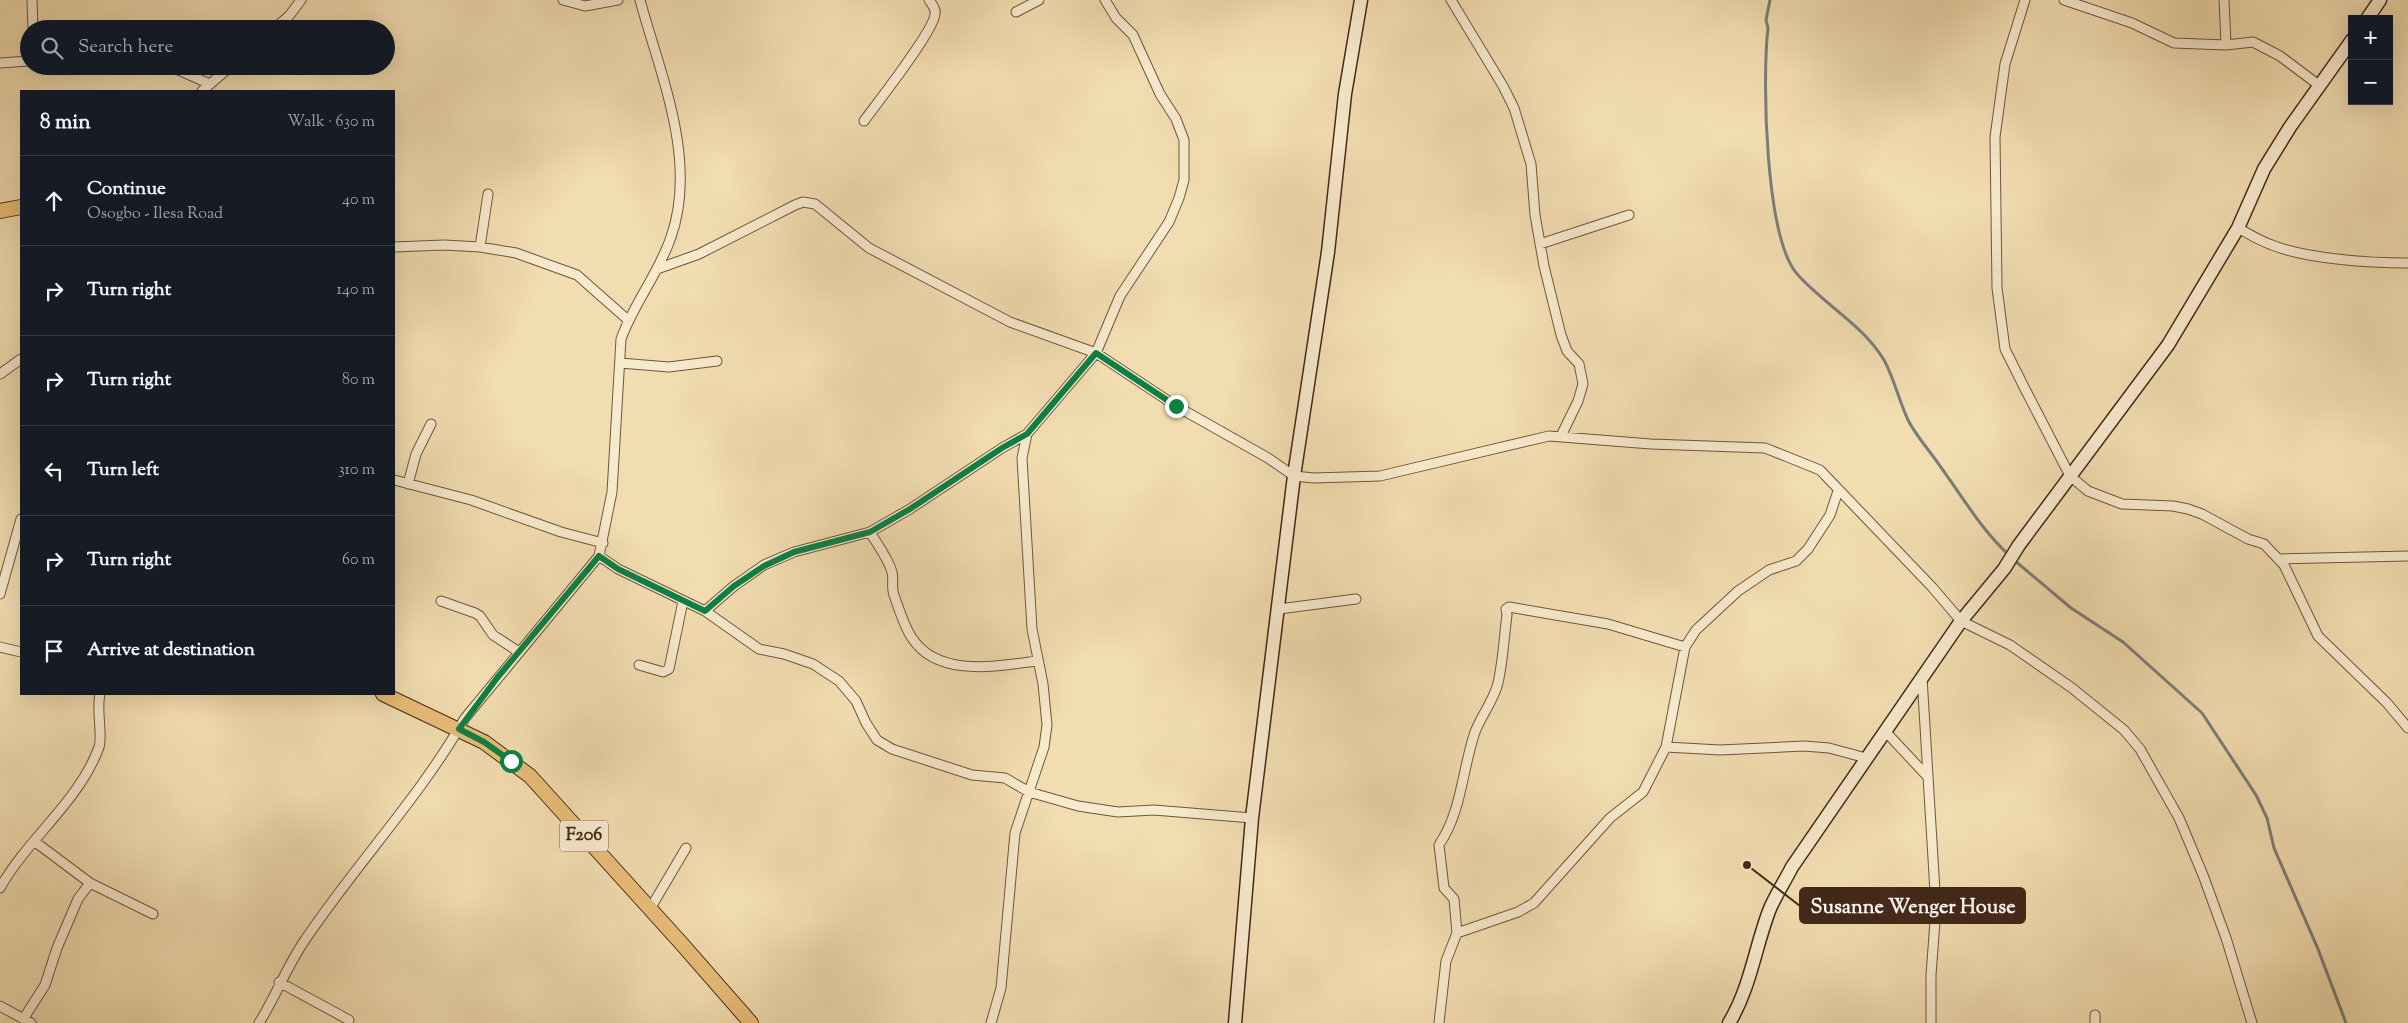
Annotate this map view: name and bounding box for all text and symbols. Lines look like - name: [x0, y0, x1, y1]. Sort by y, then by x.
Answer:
- map controls: [2348, 15, 2393, 105]
- button: +: [2348, 15, 2393, 60]
- search box: [20, 20, 395, 75]
- icon: search: [38, 34, 66, 62]
- text: Search here: [78, 34, 173, 61]
- button: −: [2348, 60, 2393, 105]
- text: 8 min: [40, 108, 91, 138]
- text: Walk · 630 m: [287, 111, 375, 134]
- text: Continue: [87, 176, 166, 203]
- icon: ahead: [40, 187, 68, 215]
- text: 40 m: [342, 189, 375, 212]
- text: Osogbo - Ilesa Road: [87, 203, 223, 226]
- icon: right: [40, 277, 68, 305]
- text: Turn right: [87, 277, 171, 304]
- text: 140 m: [337, 279, 375, 302]
- icon: right: [40, 367, 68, 395]
- text: Turn right: [87, 367, 171, 394]
- text: 80 m: [342, 369, 375, 392]
- route end: [1165, 395, 1188, 418]
- icon: left: [40, 457, 68, 485]
- text: Turn left: [87, 457, 159, 484]
- text: 310 m: [338, 459, 375, 482]
- icon: right: [40, 547, 68, 575]
- text: Turn right: [87, 547, 171, 574]
- text: 60 m: [342, 549, 375, 572]
- icon: arrive: [40, 637, 68, 665]
- text: Arrive at destination: [87, 637, 255, 664]
- route start: [500, 750, 523, 773]
- road number: F206: [560, 820, 608, 851]
- callout: Susanne Wenger House: [1800, 888, 2025, 923]
- text: Susanne Wenger House: [1811, 894, 2015, 923]

